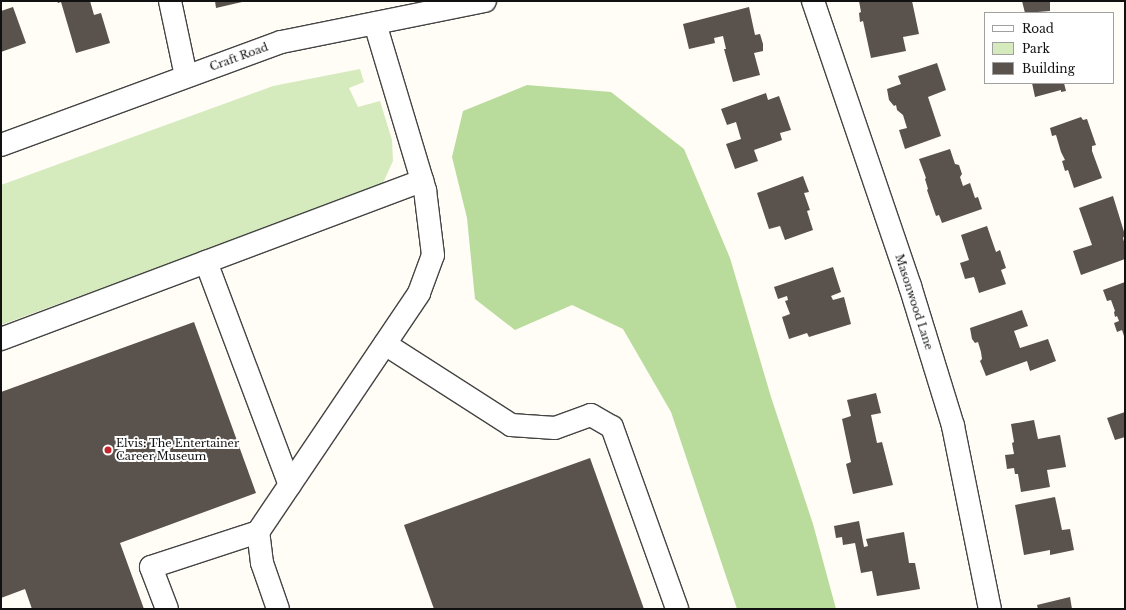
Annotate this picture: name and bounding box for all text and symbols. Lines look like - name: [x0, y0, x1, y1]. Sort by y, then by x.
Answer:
- legend: [984, 12, 1114, 84]
- text: Road: [1022, 21, 1054, 36]
- street label: Craft Road: [208, 40, 270, 74]
- text: Park: [1022, 41, 1050, 56]
- text: Building: [1022, 61, 1075, 76]
- street label: Masonwood Lane: [892, 253, 936, 351]
- place label: Elvis: The Entertainer Career Museum: [116, 437, 240, 463]
- marker: Elvis: The Entertainer Career Museum: [103, 445, 113, 455]

